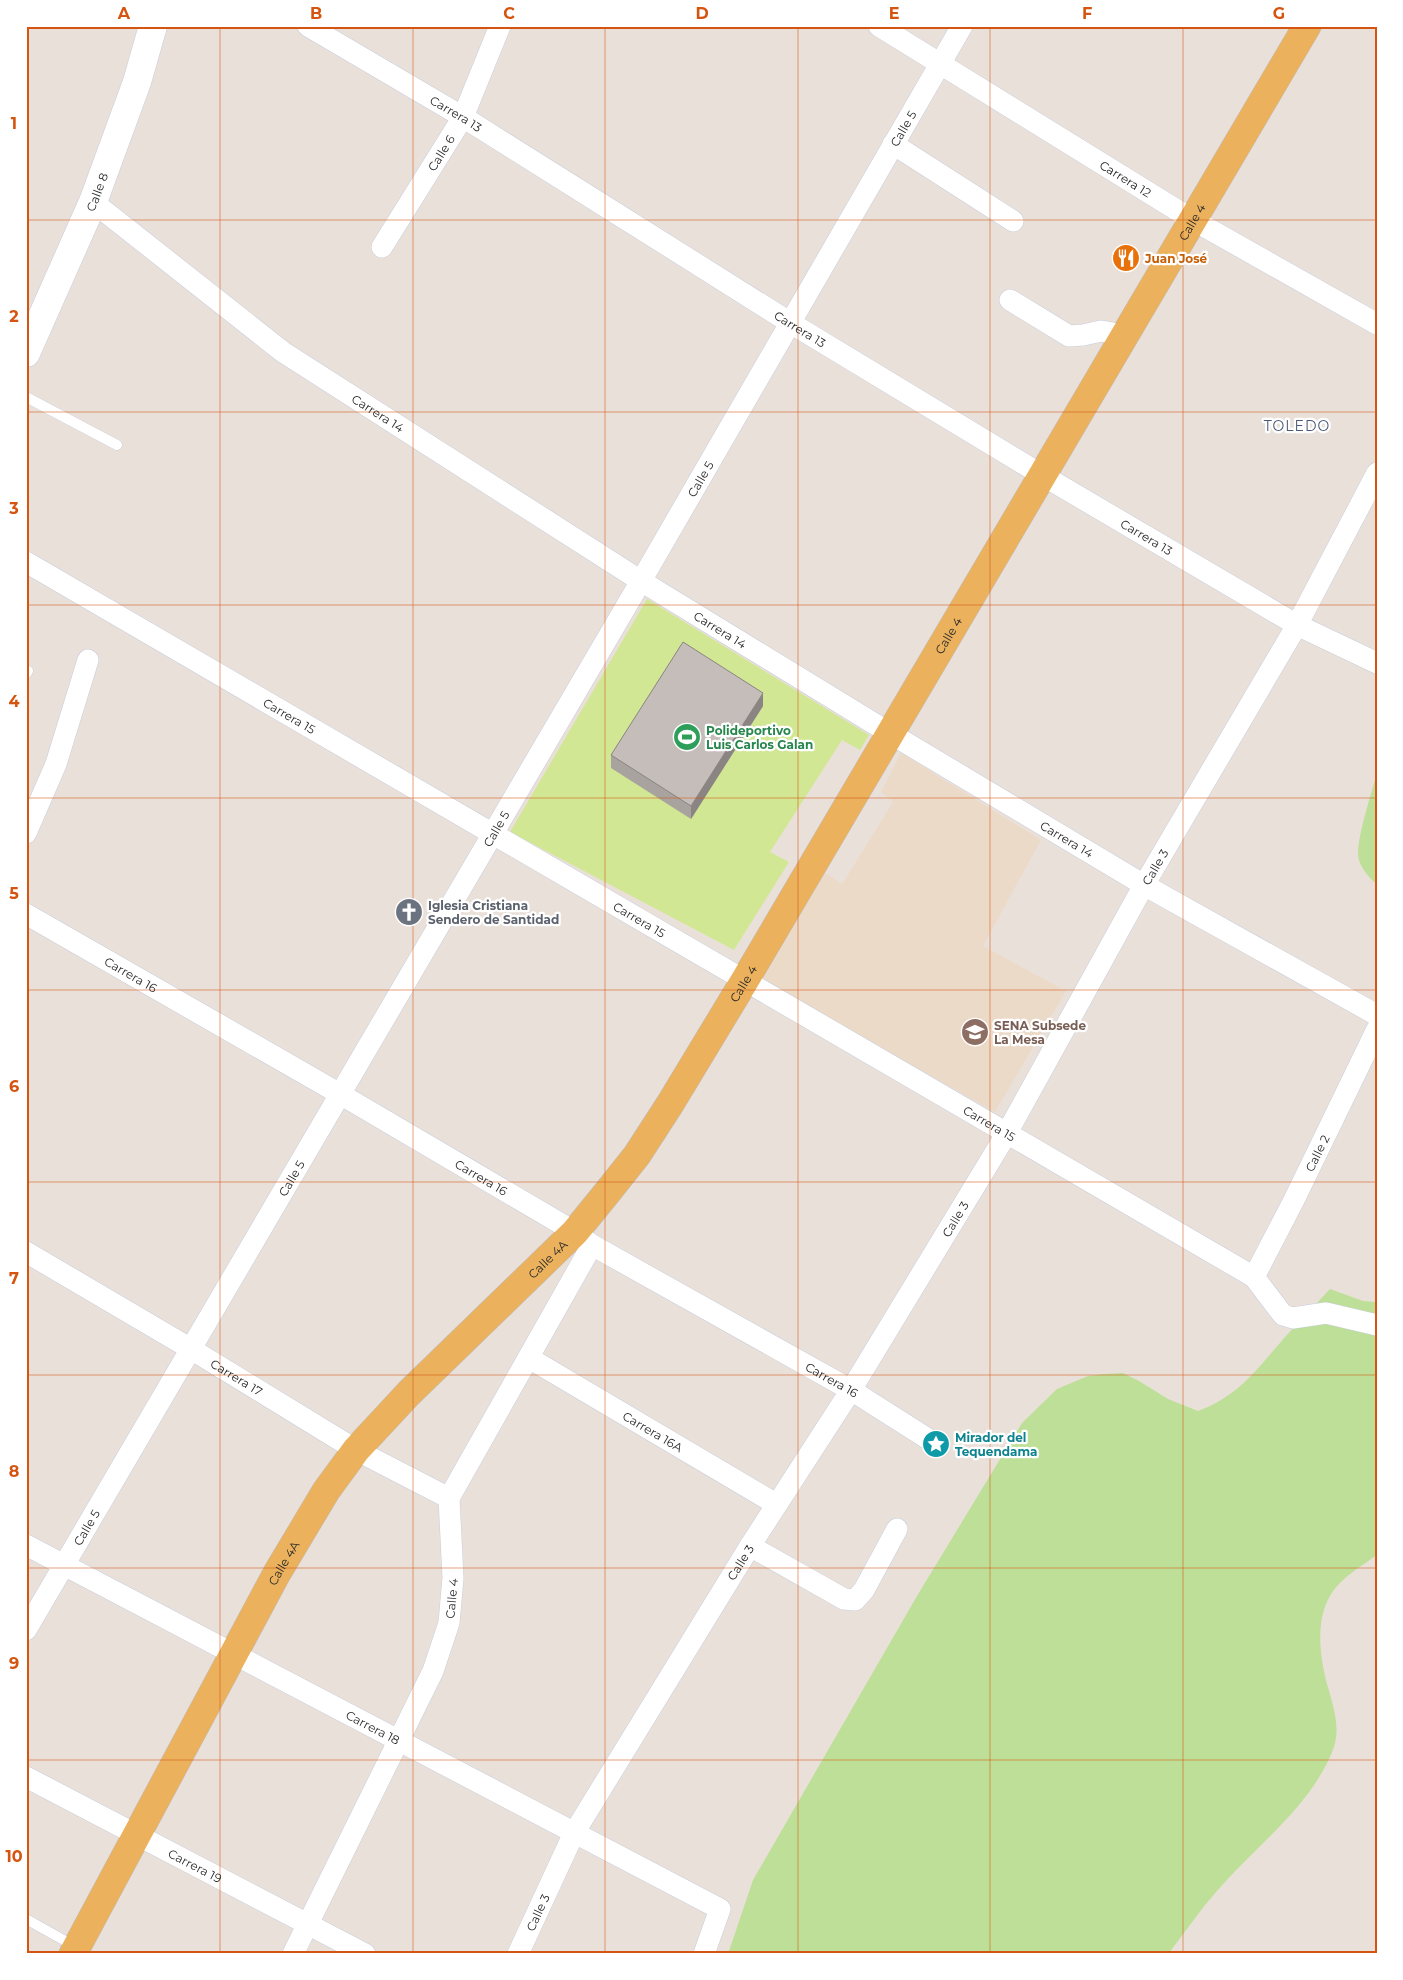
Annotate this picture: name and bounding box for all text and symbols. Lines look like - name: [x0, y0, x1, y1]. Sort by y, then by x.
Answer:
- text: A: [117, 4, 131, 23]
- text: B: [310, 4, 322, 23]
- text: C: [503, 4, 515, 23]
- text: D: [695, 4, 709, 23]
- text: E: [889, 4, 899, 23]
- text: F: [1082, 4, 1092, 23]
- text: G: [1273, 4, 1285, 23]
- street label: Carrera 13: [428, 92, 485, 135]
- street label: Calle 5: [887, 107, 919, 149]
- text: 1: [11, 114, 17, 133]
- street label: Calle 6: [424, 132, 458, 174]
- street label: Carrera 12: [1097, 157, 1154, 200]
- street label: Calle 8: [82, 170, 111, 213]
- street label: Calle 4: [1175, 201, 1208, 243]
- restaurant icon: Juan José: [1111, 243, 1141, 273]
- place label: Juan José: [1144, 251, 1208, 266]
- text: 2: [9, 307, 19, 326]
- street label: Carrera 13: [772, 307, 829, 350]
- street label: Carrera 14: [349, 391, 407, 435]
- district label: TOLEDO: [1264, 417, 1330, 435]
- street label: Calle 5: [684, 458, 716, 500]
- text: 3: [8, 499, 19, 518]
- street label: Carrera 13: [1118, 515, 1176, 558]
- street label: Carrera 14: [691, 608, 749, 651]
- street label: Calle 4: [931, 614, 965, 657]
- text: 4: [8, 692, 20, 711]
- street label: Carrera 15: [261, 694, 319, 737]
- sports icon: Polideportivo Luis Carlos Galan: [672, 722, 702, 752]
- place label: Polideportivo Luis Carlos Galan: [706, 723, 813, 752]
- street label: Calle 5: [479, 808, 512, 849]
- street label: Carrera 14: [1038, 817, 1096, 861]
- street label: Calle 3: [1138, 846, 1171, 887]
- text: 5: [9, 884, 19, 903]
- church icon: Iglesia Cristiana Sendero de Santidad: [394, 897, 424, 927]
- place label: Iglesia Cristiana Sendero de Santidad: [428, 898, 559, 927]
- street label: Carrera 15: [611, 898, 669, 940]
- street label: Carrera 16: [102, 953, 160, 995]
- street label: Calle 4: [726, 962, 760, 1005]
- school or university icon: SENA Subsede La Mesa: [960, 1017, 990, 1047]
- place label: SENA Subsede La Mesa: [994, 1018, 1086, 1047]
- text: 6: [9, 1077, 19, 1096]
- street label: Carrera 15: [961, 1102, 1019, 1144]
- street label: Calle 2: [1301, 1132, 1332, 1174]
- street label: Carrera 16: [452, 1156, 510, 1198]
- street label: Calle 5: [275, 1157, 308, 1199]
- street label: Calle 3: [938, 1198, 972, 1240]
- street label: Calle 4A: [525, 1236, 570, 1281]
- text: 7: [9, 1269, 19, 1288]
- street label: Carrera 17: [208, 1355, 265, 1399]
- street label: Carrera 16: [803, 1359, 861, 1400]
- street label: Carrera 16A: [620, 1408, 686, 1455]
- place icon: Mirador del Tequendama: [921, 1429, 951, 1459]
- place label: Mirador del Tequendama: [955, 1430, 1037, 1459]
- text: 8: [9, 1462, 19, 1481]
- street label: Calle 5: [70, 1506, 103, 1548]
- street label: Calle 4A: [264, 1538, 302, 1588]
- street label: Calle 3: [723, 1541, 757, 1583]
- street label: Calle 4: [442, 1578, 460, 1619]
- text: 9: [9, 1654, 19, 1673]
- street label: Carrera 18: [344, 1707, 403, 1748]
- street label: Carrera 19: [166, 1845, 225, 1886]
- text: 10: [5, 1847, 23, 1866]
- street label: Calle 3: [522, 1891, 552, 1933]

